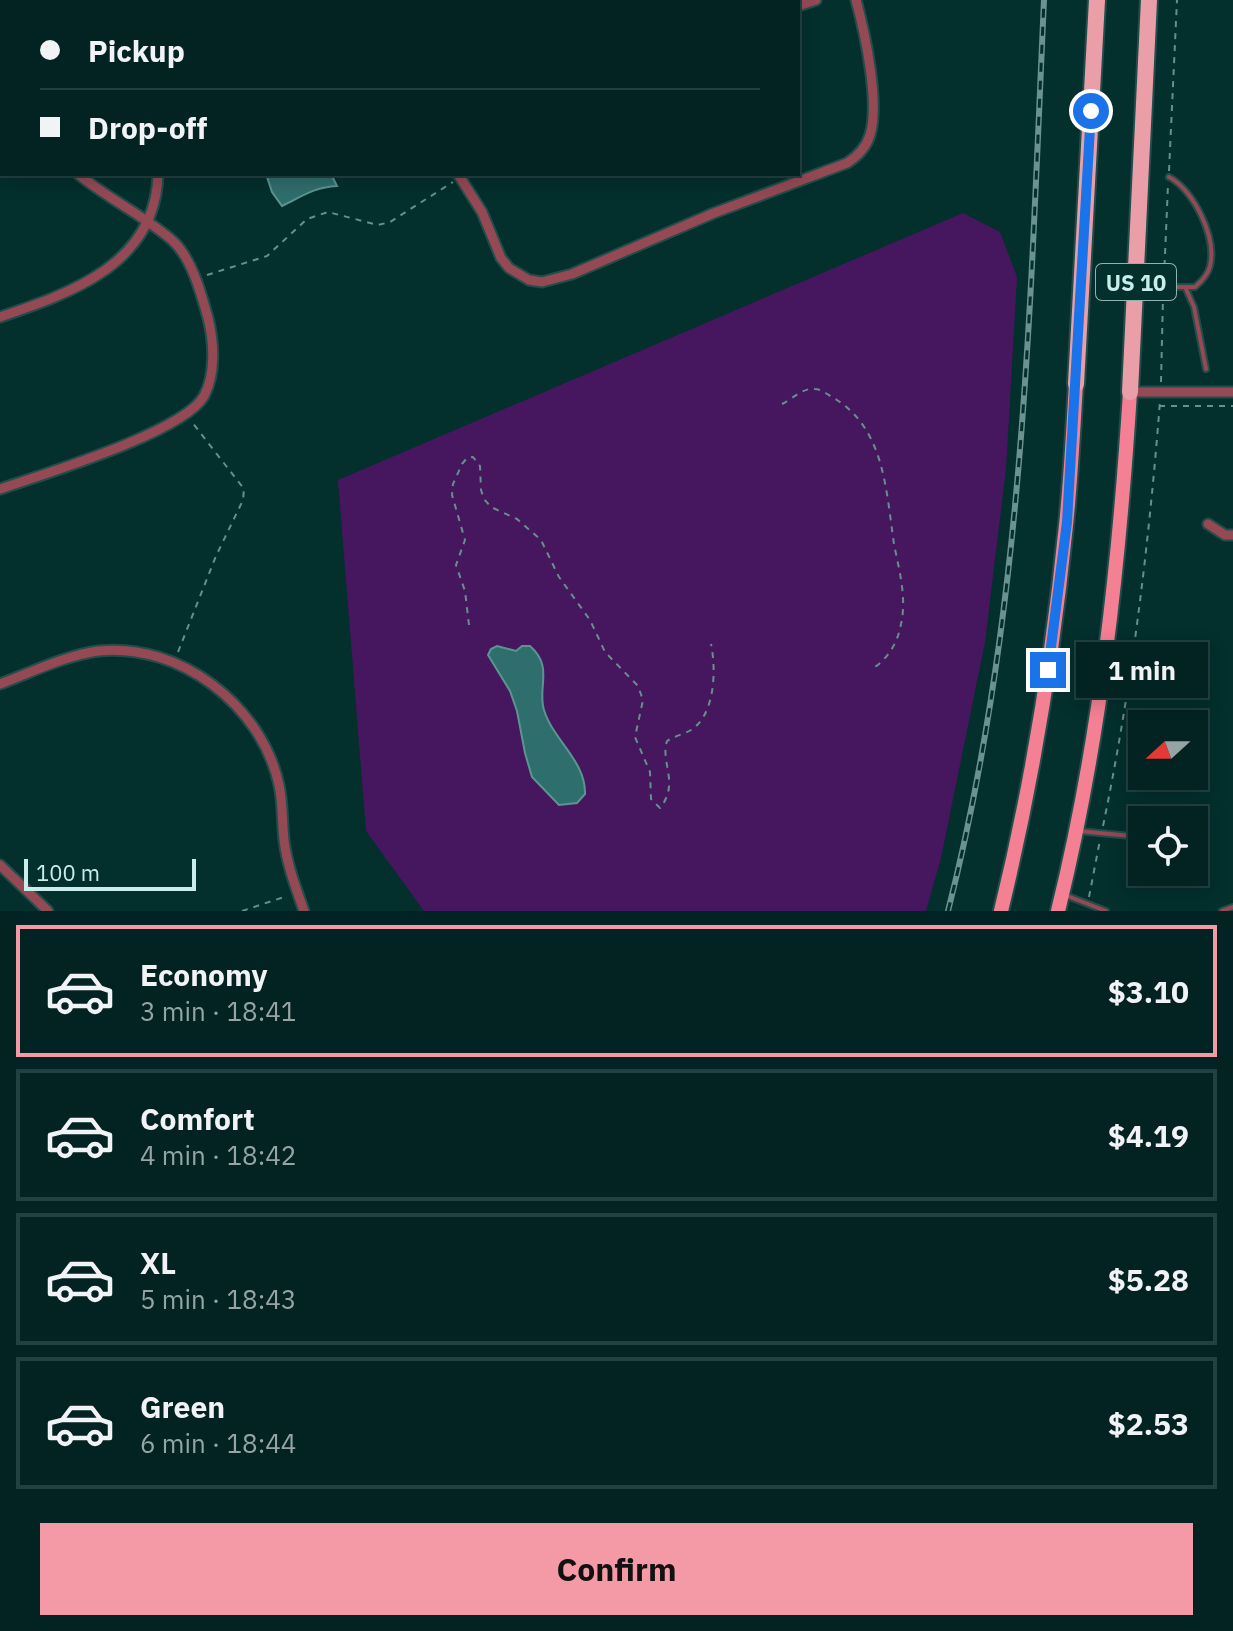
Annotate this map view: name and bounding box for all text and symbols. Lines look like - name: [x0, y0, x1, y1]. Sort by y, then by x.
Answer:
- text: Pickup: [88, 31, 185, 70]
- route start: [1073, 93, 1109, 129]
- text: Drop-off: [88, 108, 207, 147]
- road number: US 10: [1096, 264, 1176, 300]
- callout: 1 min: [1076, 642, 1208, 698]
- route end: [1030, 652, 1066, 688]
- text: 1 min: [1108, 653, 1176, 687]
- north arrow: [1128, 710, 1208, 790]
- map controls: [1128, 710, 1208, 886]
- button: locate: [1128, 806, 1208, 886]
- scale bar: [24, 855, 196, 891]
- text: 100 m: [36, 858, 100, 887]
- icon: car: [44, 955, 116, 1027]
- text: Economy: [140, 955, 268, 994]
- text: $3.10: [1108, 972, 1189, 1011]
- text: 3 min · 18:41: [140, 994, 296, 1028]
- icon: car: [44, 1099, 116, 1171]
- text: Comfort: [140, 1099, 255, 1138]
- text: $4.19: [1108, 1116, 1189, 1155]
- text: 4 min · 18:42: [140, 1138, 296, 1172]
- icon: car: [44, 1243, 116, 1315]
- text: XL: [140, 1243, 176, 1282]
- text: $5.28: [1108, 1260, 1189, 1299]
- text: 5 min · 18:43: [140, 1282, 296, 1316]
- icon: car: [44, 1387, 116, 1459]
- text: Green: [140, 1387, 225, 1426]
- text: $2.53: [1108, 1404, 1189, 1443]
- text: 6 min · 18:44: [140, 1426, 296, 1460]
- button: Confirm: [40, 1523, 1193, 1615]

